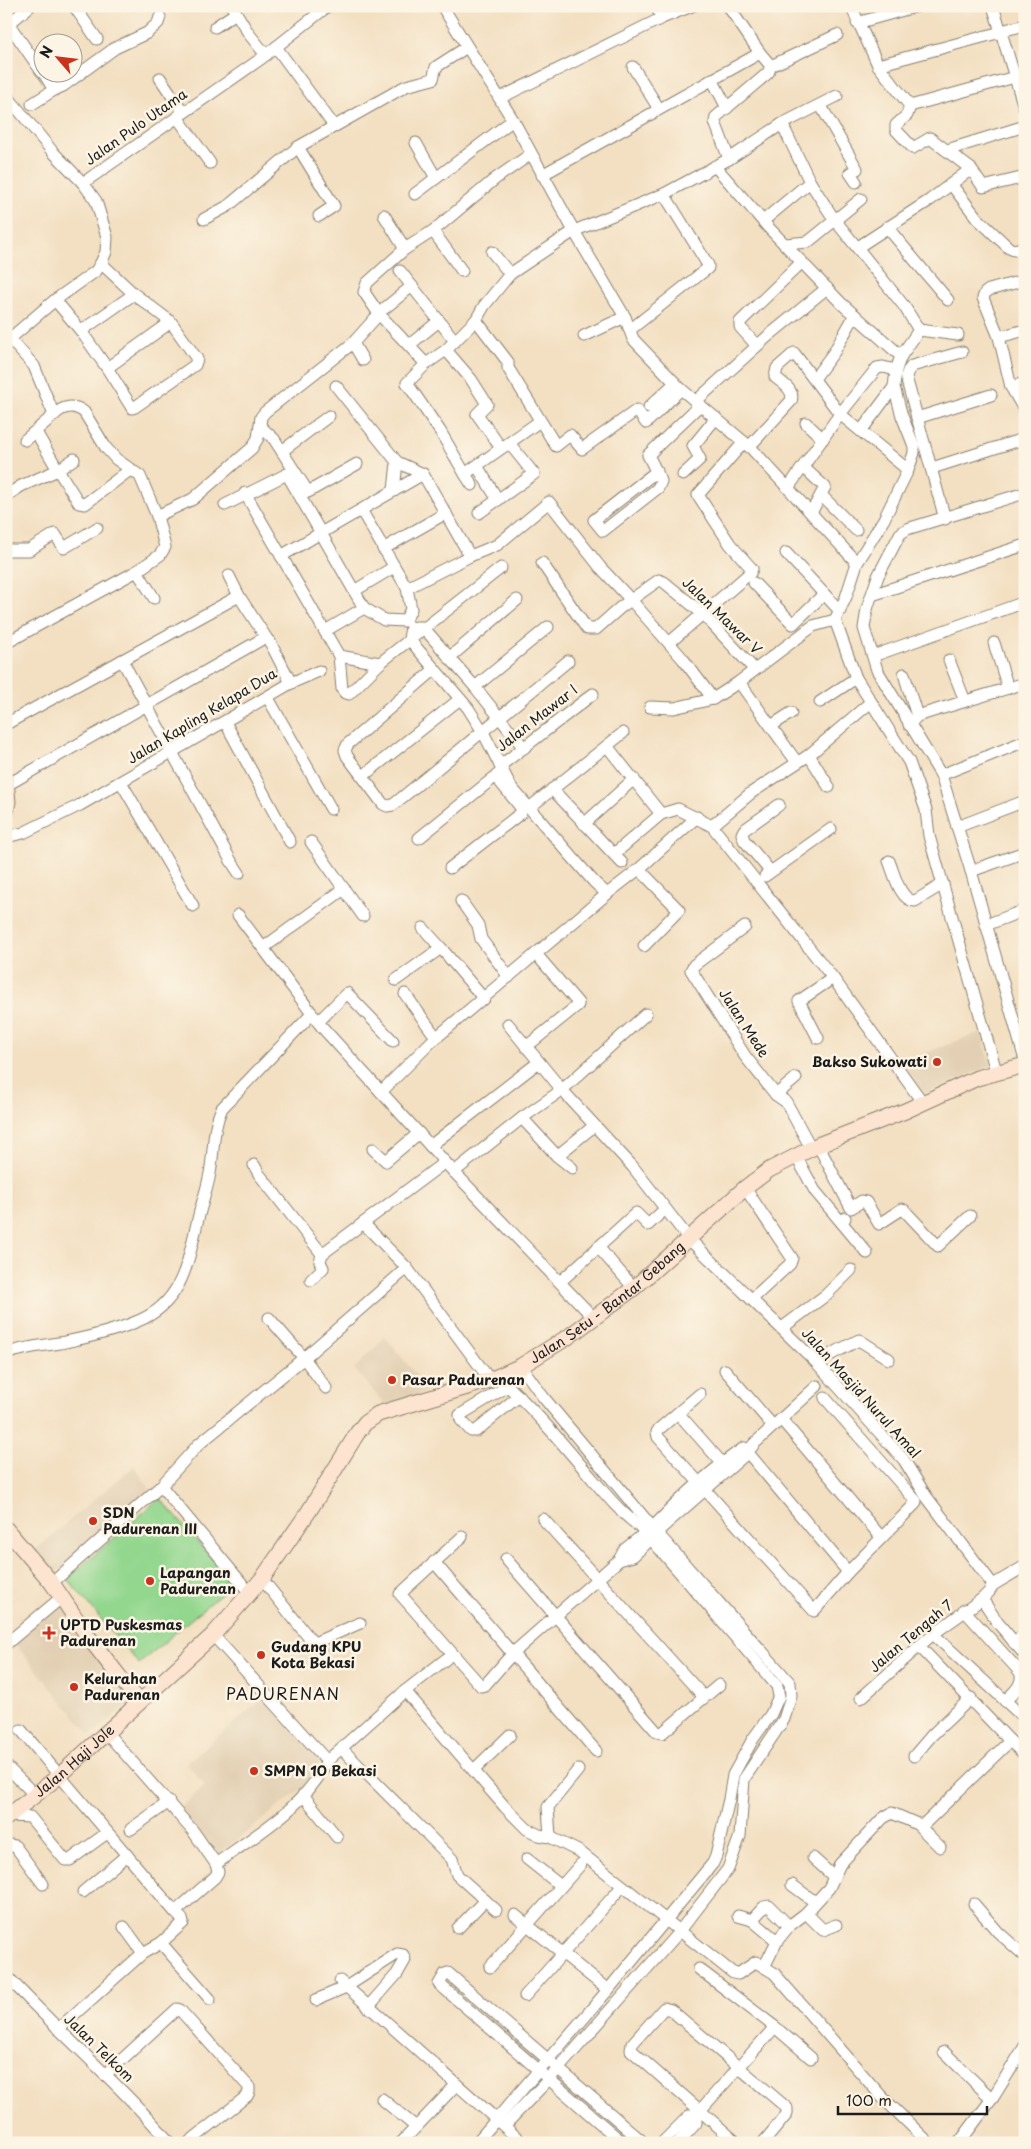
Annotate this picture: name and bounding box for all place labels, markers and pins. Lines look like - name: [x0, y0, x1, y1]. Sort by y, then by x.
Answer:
- place label: Bakso Sukowati: [812, 1051, 927, 1072]
- marker: Bakso Sukowati: [931, 1056, 943, 1068]
- place label: Pasar Padurenan: [402, 1369, 525, 1390]
- marker: Pasar Padurenan: [386, 1374, 398, 1386]
- place label: SDN Padurenan III: [103, 1502, 197, 1539]
- marker: SDN Padurenan III: [87, 1515, 99, 1527]
- place label: Lapangan Padurenan: [160, 1562, 236, 1599]
- marker: Lapangan Padurenan: [144, 1575, 156, 1587]
- place label: UPTD Puskesmas Padurenan: [60, 1614, 182, 1651]
- marker: UPTD Puskesmas Padurenan: [42, 1626, 56, 1640]
- place label: Gudang KPU Kota Bekasi: [271, 1636, 361, 1673]
- marker: Gudang KPU Kota Bekasi: [255, 1649, 267, 1661]
- place label: Kelurahan Padurenan: [84, 1668, 160, 1705]
- marker: Kelurahan Padurenan: [68, 1681, 80, 1693]
- place label: SMPN 10 Bekasi: [264, 1760, 376, 1781]
- marker: SMPN 10 Bekasi: [248, 1765, 260, 1777]

